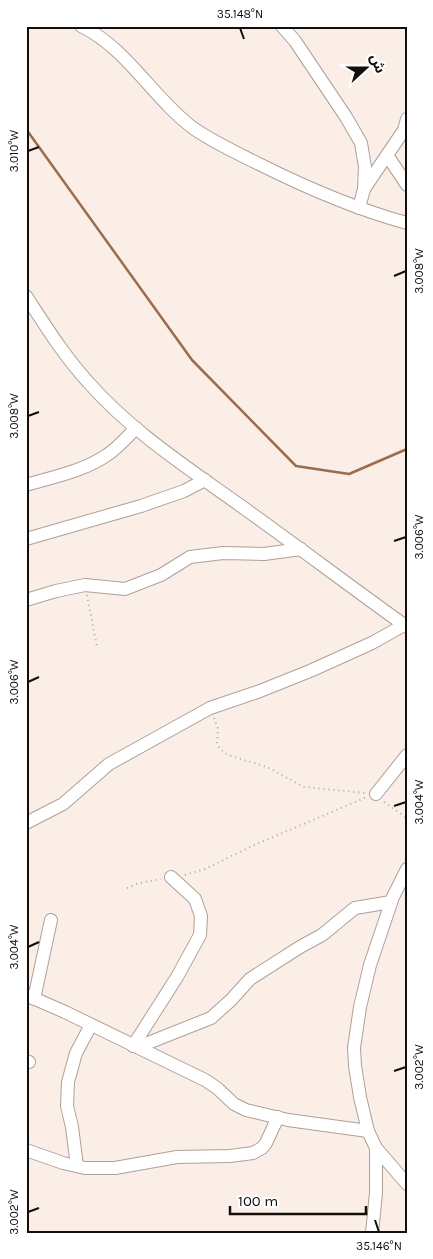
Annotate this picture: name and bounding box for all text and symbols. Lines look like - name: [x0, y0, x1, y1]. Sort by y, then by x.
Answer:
- text: 35.148°N: [217, 7, 263, 21]
- north arrow: [340, 42, 390, 92]
- text: ش: [366, 52, 389, 76]
- text: 3.010°W: [7, 130, 21, 172]
- text: 3.008°W: [412, 248, 426, 294]
- text: 3.008°W: [7, 393, 21, 439]
- text: 3.006°W: [412, 514, 426, 560]
- text: 3.006°W: [7, 659, 21, 705]
- text: 3.004°W: [412, 779, 426, 825]
- text: 3.004°W: [7, 924, 21, 970]
- text: 3.002°W: [412, 1044, 426, 1090]
- scale bar: [230, 1184, 367, 1216]
- text: 3.002°W: [7, 1189, 21, 1235]
- text: 100 m: [238, 1192, 278, 1210]
- text: 35.146°N: [356, 1239, 402, 1253]

